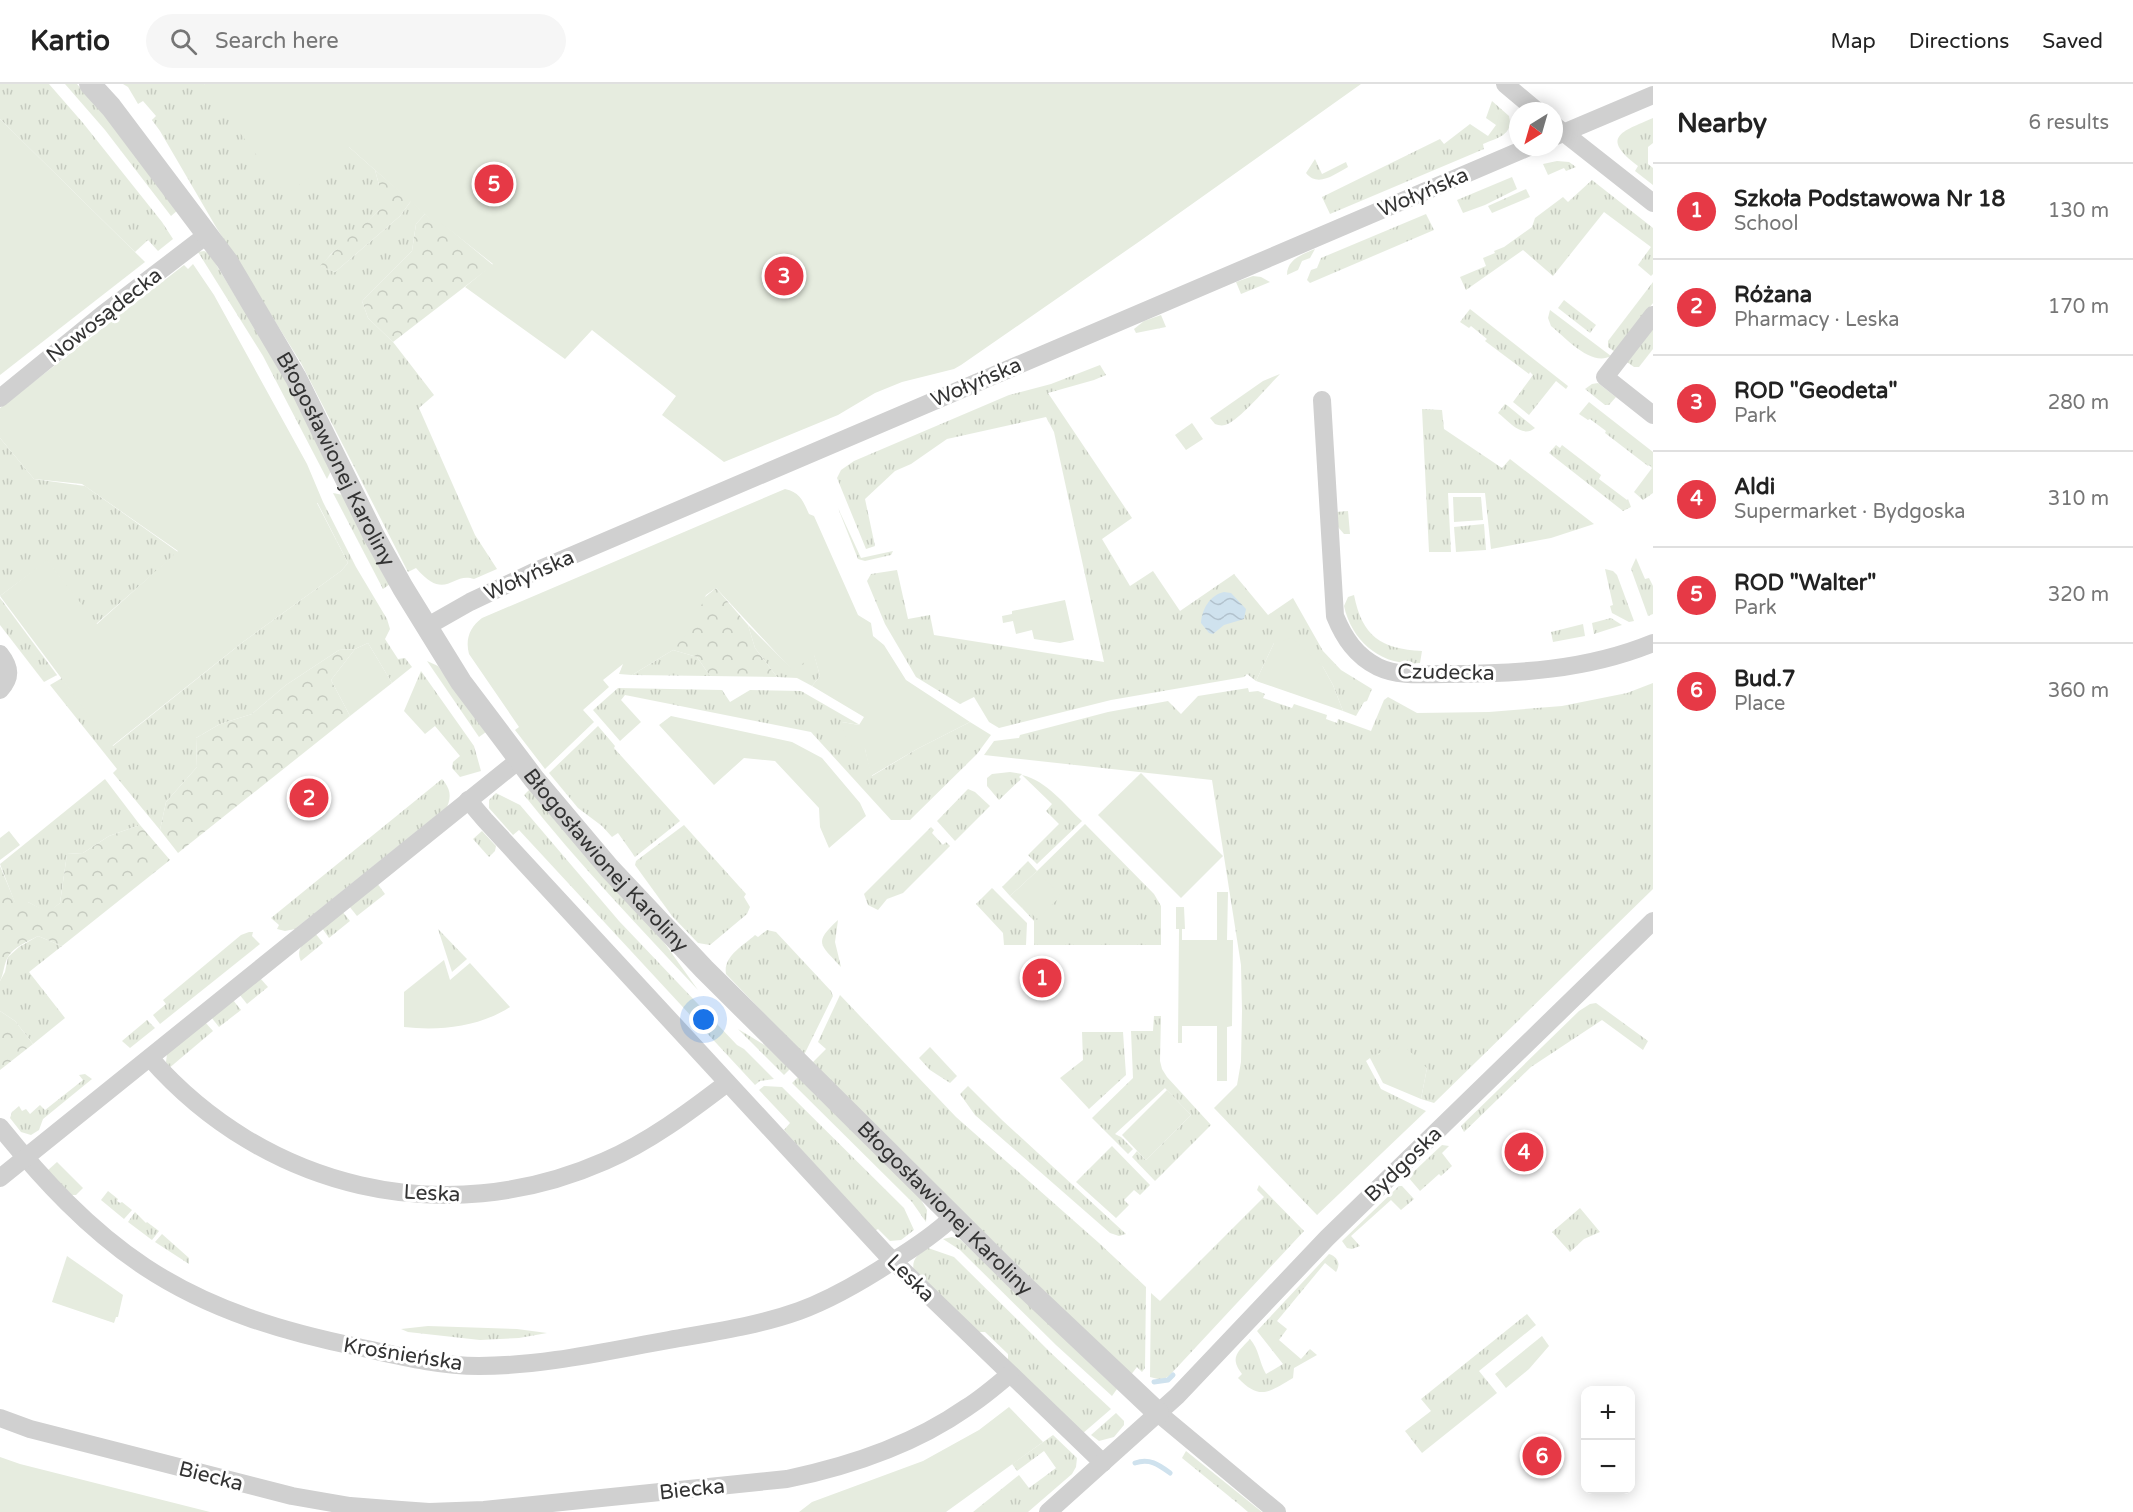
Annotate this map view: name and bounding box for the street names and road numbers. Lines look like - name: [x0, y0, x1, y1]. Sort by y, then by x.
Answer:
- street label: Wołyńska: [1374, 162, 1472, 223]
- street label: Nowosądecka: [42, 263, 167, 368]
- street label: Błogosławionej Karoliny: [270, 348, 400, 571]
- street label: Wołyńska: [927, 352, 1025, 413]
- street label: Wołyńska: [480, 545, 578, 606]
- street label: Czudecka: [1397, 659, 1495, 686]
- street label: Błogosławionej Karoliny: [518, 764, 694, 958]
- street label: Błogosławionej Karoliny: [852, 1116, 1038, 1301]
- street label: Bydgoska: [1359, 1121, 1447, 1207]
- street label: Leska: [403, 1180, 461, 1207]
- street label: Leska: [882, 1249, 940, 1307]
- street label: Krośnieńska: [341, 1333, 464, 1376]
- street label: Biecka: [176, 1456, 246, 1497]
- street label: Biecka: [658, 1474, 726, 1505]

